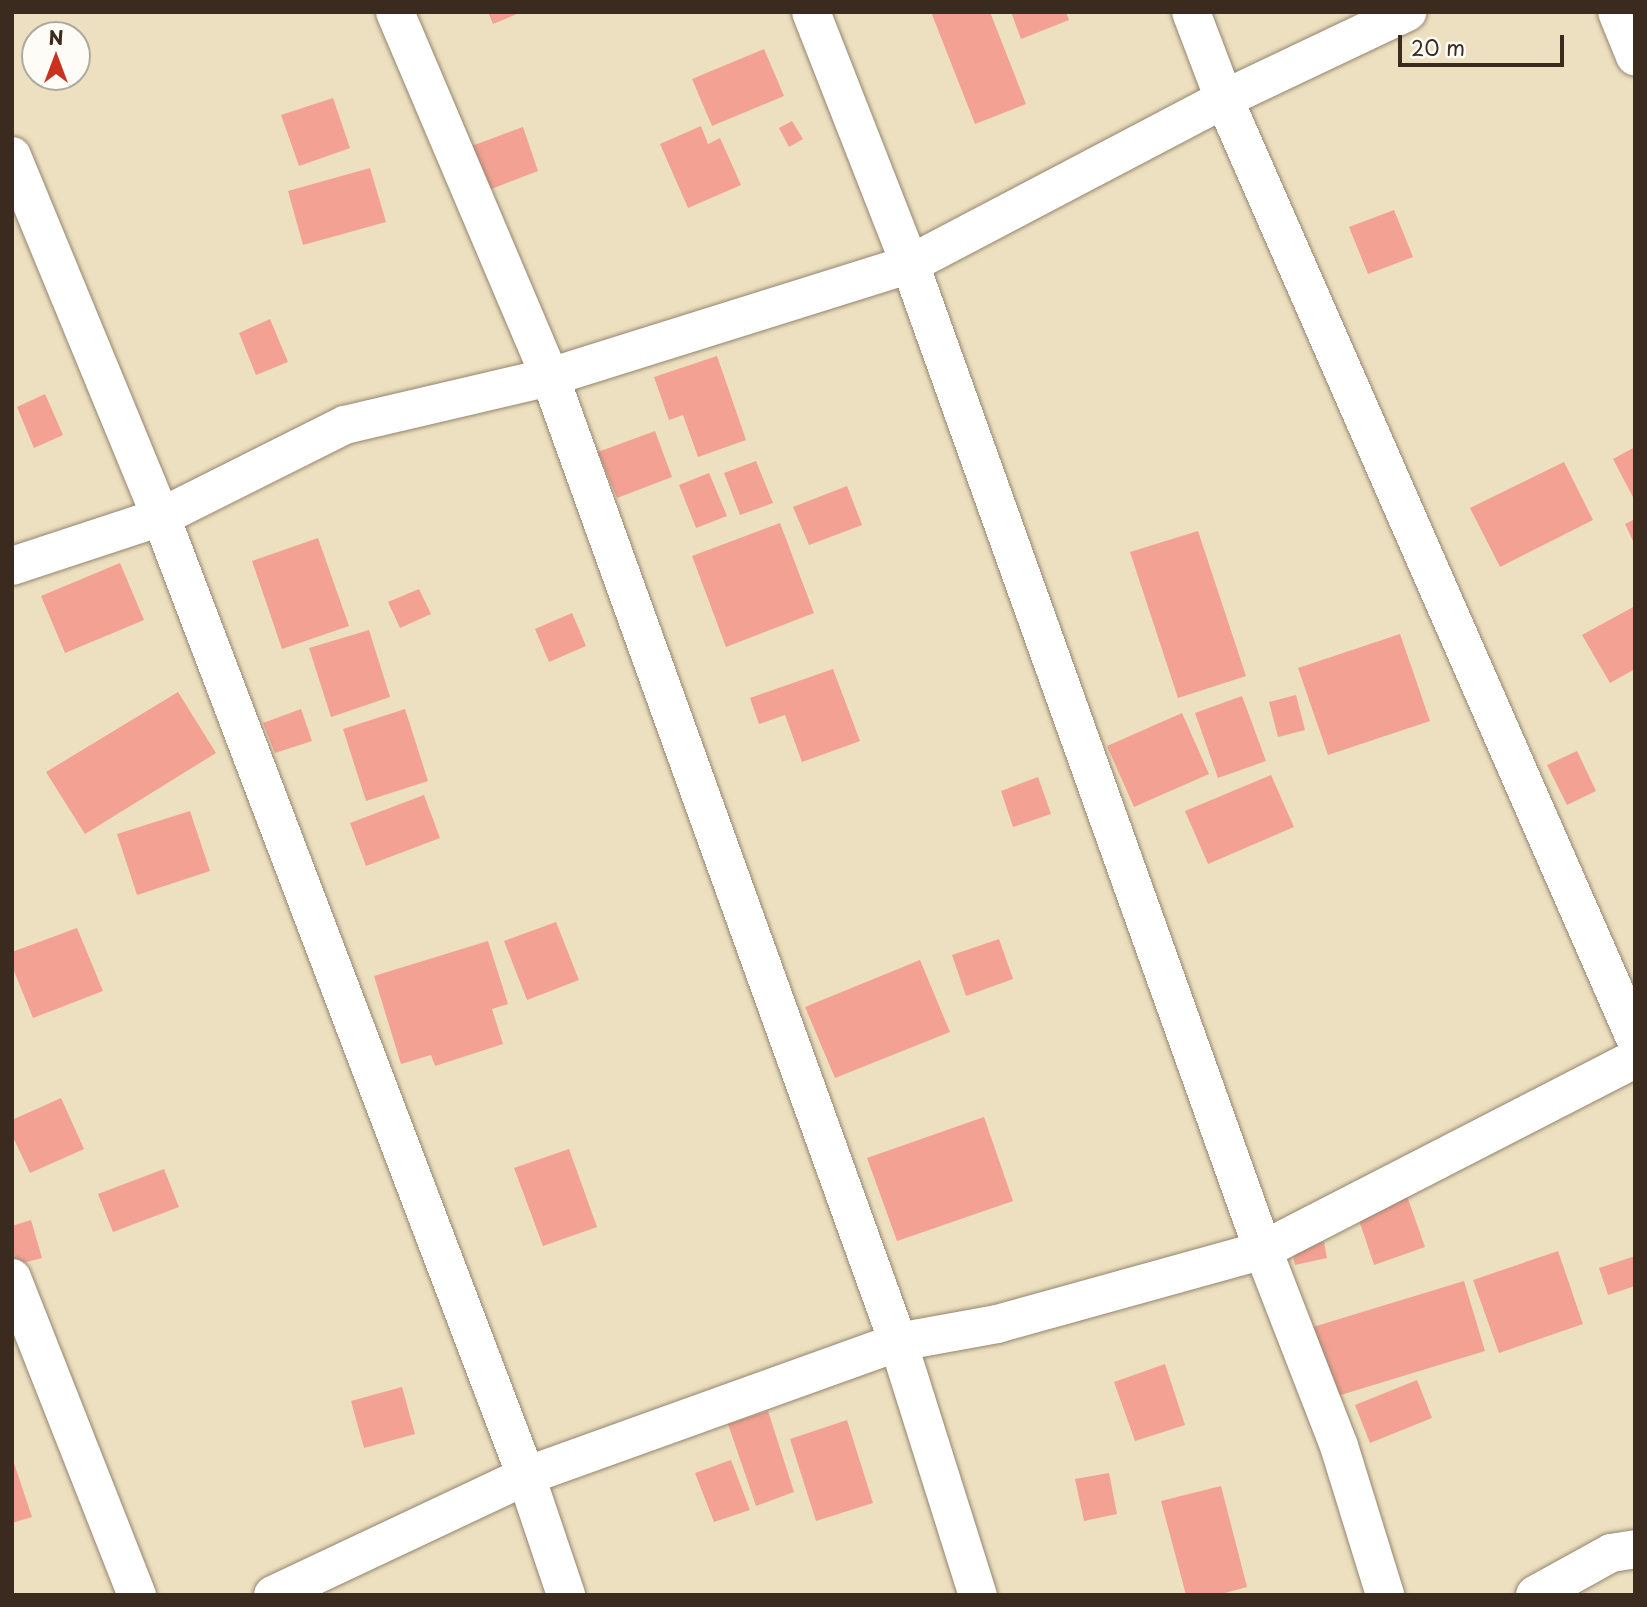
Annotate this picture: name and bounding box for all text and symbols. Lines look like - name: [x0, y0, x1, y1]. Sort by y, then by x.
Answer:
- north arrow: [21, 21, 91, 91]
- scale bar: [1402, 21, 1568, 65]
- text: N: [48, 23, 64, 51]
- text: 20 m: [1411, 31, 1465, 63]

